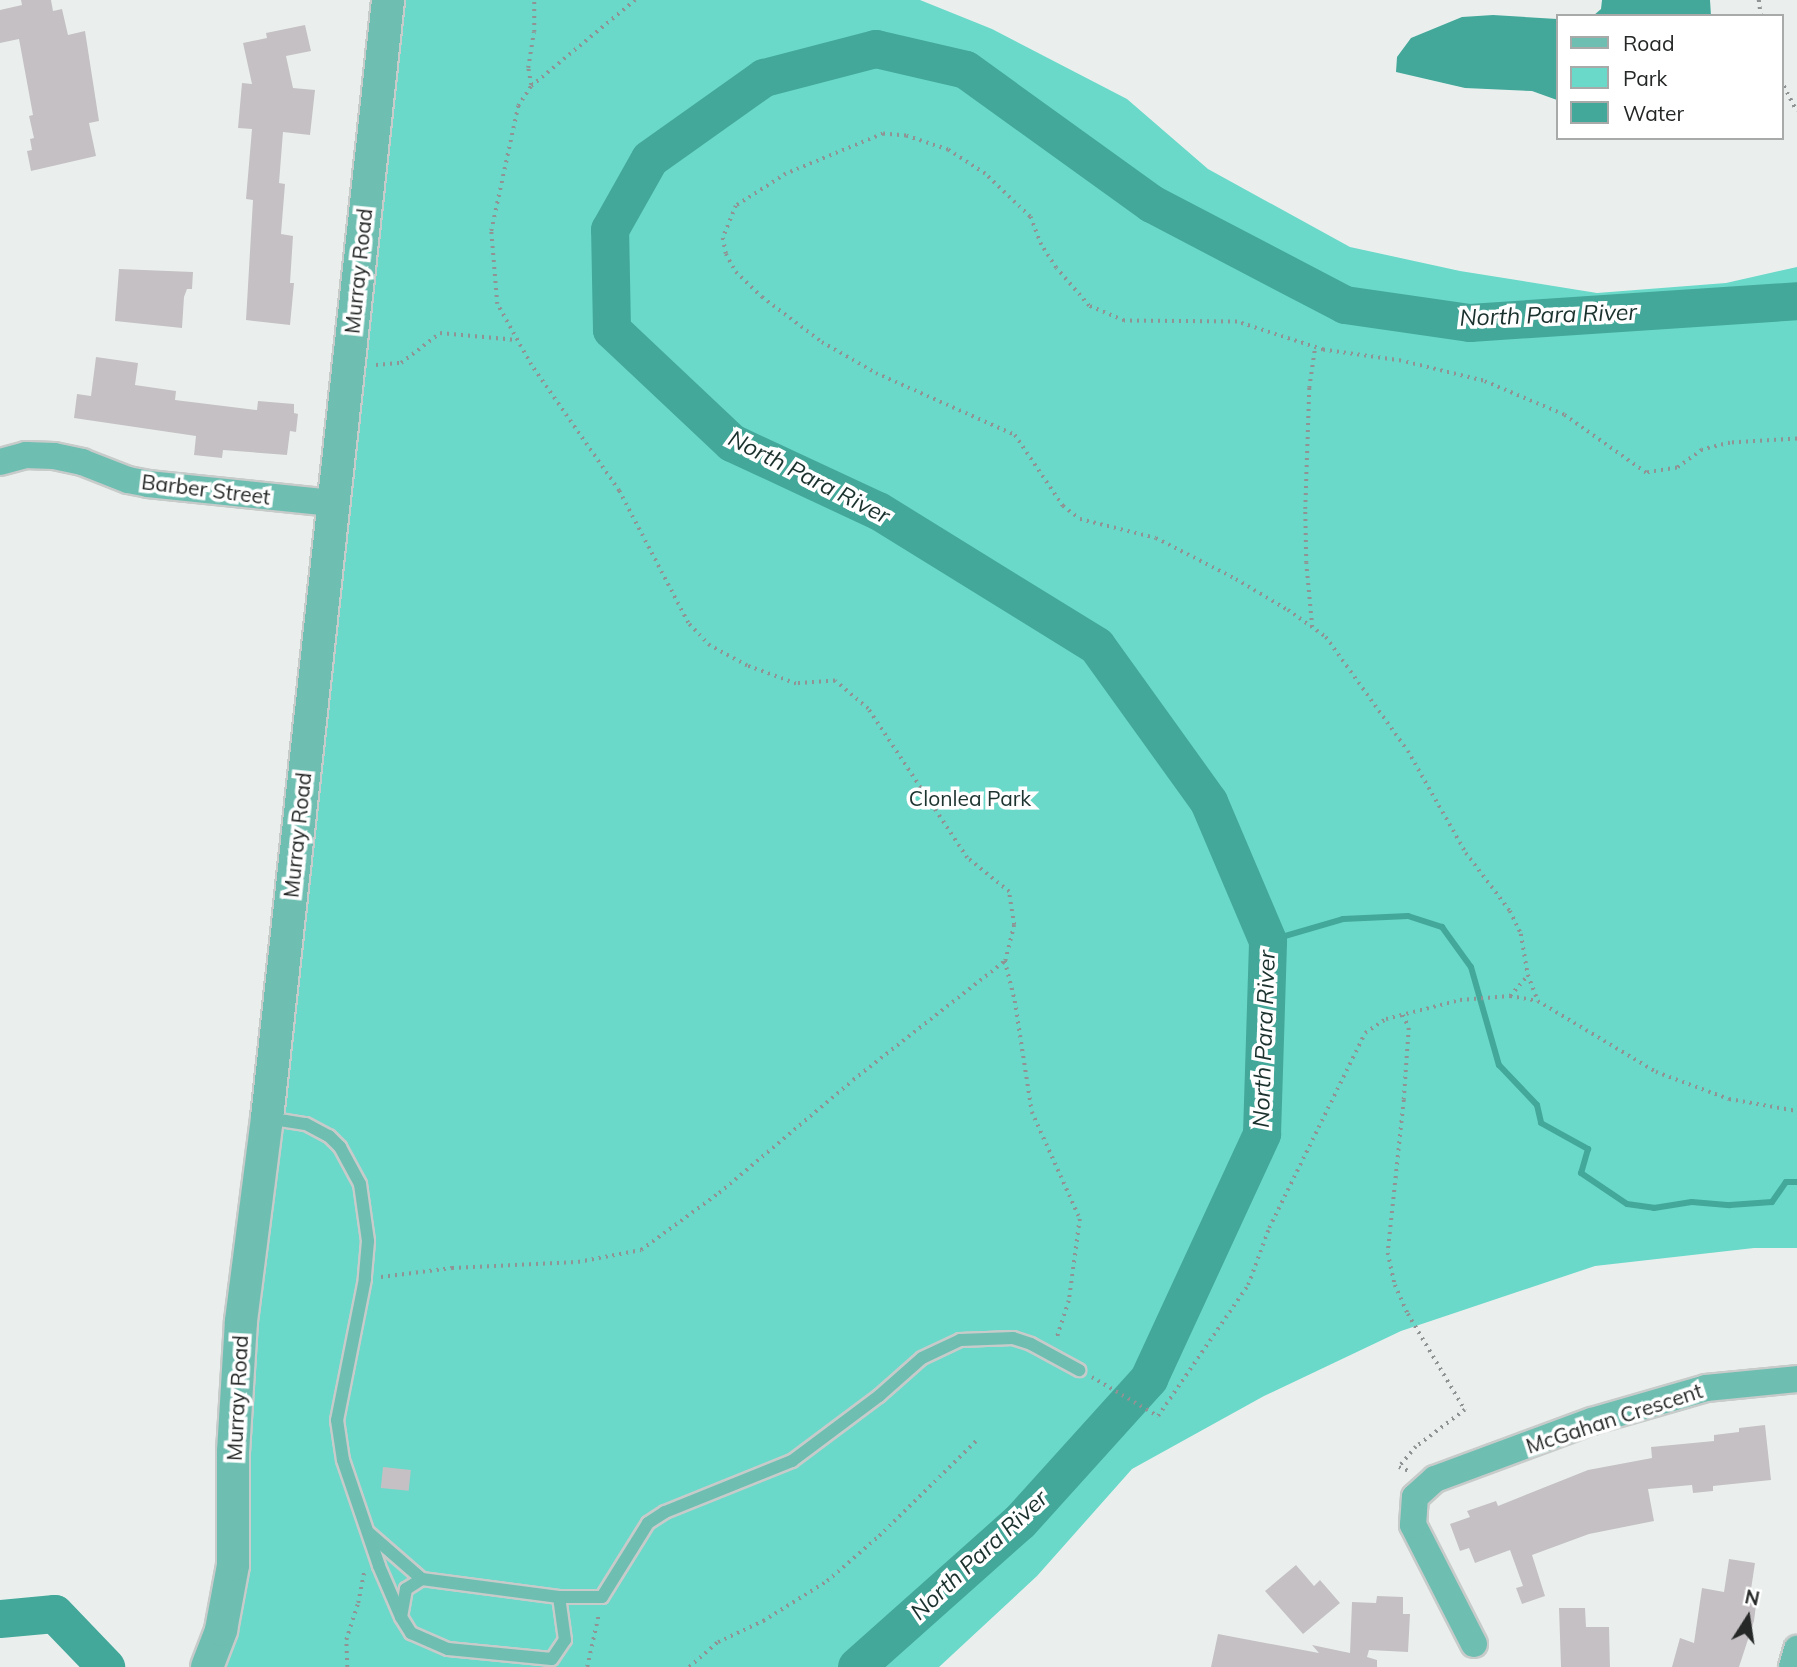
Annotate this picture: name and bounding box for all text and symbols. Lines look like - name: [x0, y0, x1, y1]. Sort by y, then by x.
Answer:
- legend: [1556, 14, 1783, 140]
- text: Road: [1623, 30, 1674, 56]
- text: Park: [1623, 65, 1667, 91]
- text: Water: [1623, 100, 1684, 126]
- street label: Murray Road: [339, 207, 377, 335]
- water label: North Para River: [1459, 298, 1637, 332]
- water label: North Para River: [724, 424, 894, 530]
- street label: Barber Street: [140, 469, 272, 509]
- street label: Murray Road: [278, 771, 316, 899]
- park label: Clonlea Park: [909, 785, 1031, 811]
- water label: North Para River: [1247, 950, 1281, 1128]
- street label: Murray Road: [221, 1334, 253, 1462]
- street label: McGahan Crescent: [1523, 1378, 1705, 1458]
- water label: North Para River: [905, 1484, 1053, 1626]
- north arrow: [1713, 1583, 1783, 1653]
- text: N: [1743, 1584, 1762, 1611]

